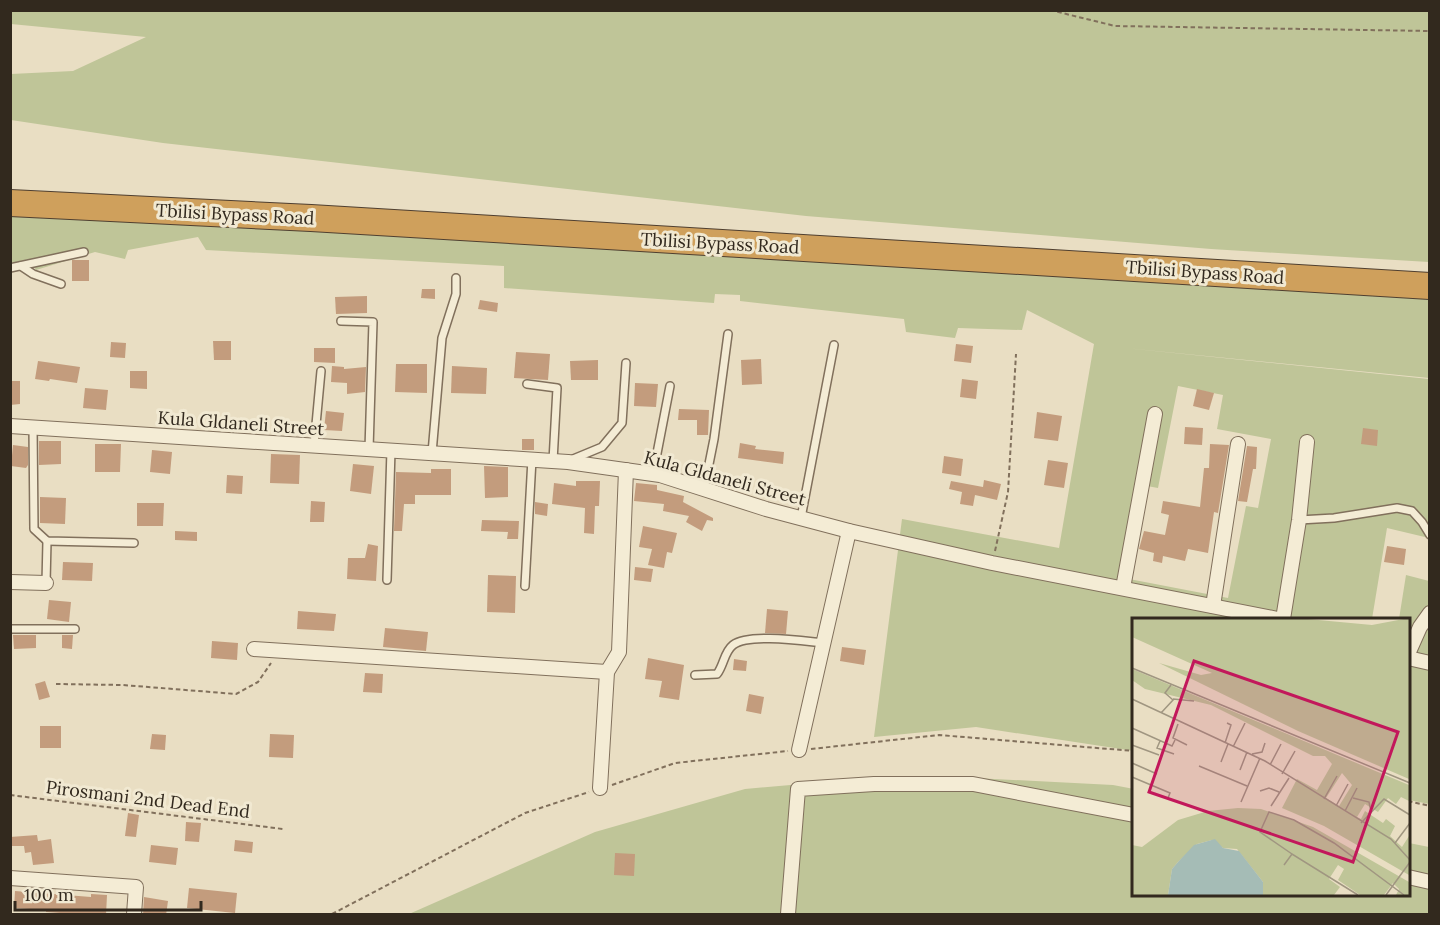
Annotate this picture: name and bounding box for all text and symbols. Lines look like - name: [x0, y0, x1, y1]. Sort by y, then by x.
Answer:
- street label: Tbilisi Bypass Road: [155, 198, 315, 230]
- street label: Tbilisi Bypass Road: [640, 227, 800, 259]
- street label: Tbilisi Bypass Road: [1125, 255, 1285, 289]
- street label: Kula Gldaneli Street: [157, 406, 325, 440]
- street label: Kula Gldaneli Street: [641, 445, 809, 511]
- inset map: [1132, 618, 1410, 895]
- street label: Pirosmani 2nd Dead End: [45, 775, 252, 823]
- scale bar: [15, 874, 201, 912]
- text: 100 m: [24, 883, 74, 906]

